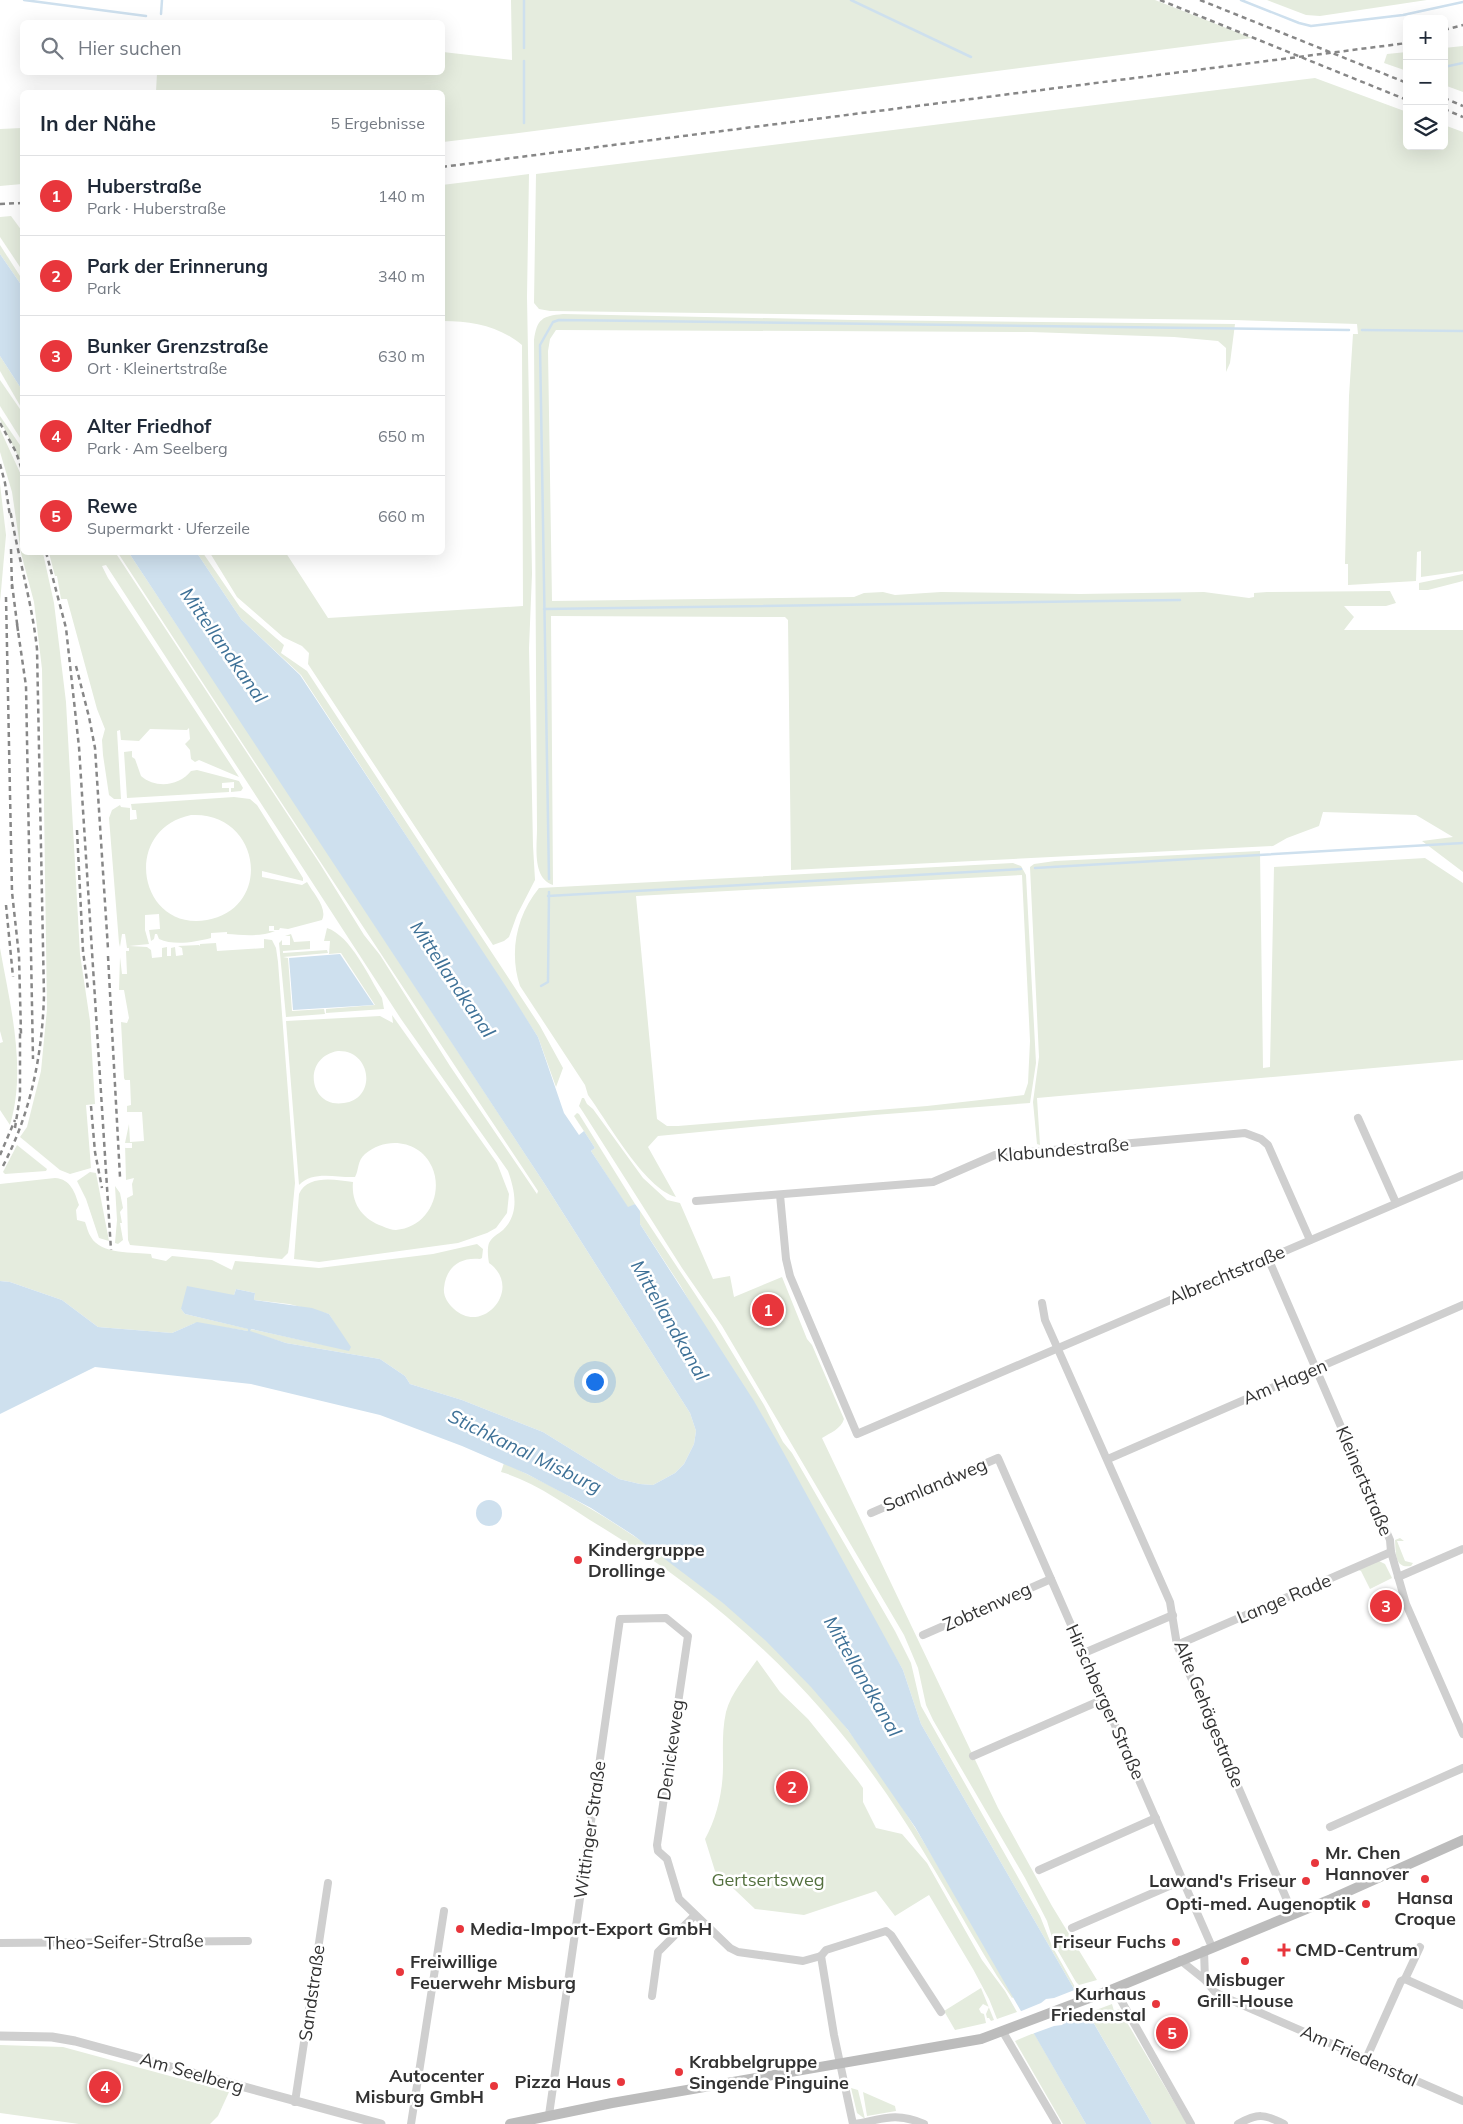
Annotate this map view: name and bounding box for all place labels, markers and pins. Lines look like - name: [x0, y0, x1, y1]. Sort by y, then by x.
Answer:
- pin: 1: [752, 1291, 784, 1329]
- place label: Kindergruppe Drollinge: [588, 1538, 705, 1582]
- marker: Kindergruppe Drollinge: [572, 1554, 584, 1566]
- pin: 3: [1370, 1587, 1402, 1625]
- pin: 2: [776, 1768, 808, 1806]
- place label: Mr. Chen Hannover: [1325, 1841, 1410, 1885]
- marker: Mr. Chen Hannover: [1309, 1857, 1321, 1869]
- place label: Lawand's Friseur: [1149, 1869, 1297, 1892]
- marker: Hansa Croque: [1419, 1873, 1431, 1885]
- marker: Lawand's Friseur: [1300, 1875, 1312, 1887]
- place label: Hansa Croque: [1394, 1886, 1456, 1930]
- place label: Opti-med. Augenoptik: [1165, 1892, 1357, 1915]
- marker: Opti-med. Augenoptik: [1360, 1898, 1372, 1910]
- place label: Media-Import-Export GmbH: [470, 1917, 712, 1940]
- marker: Media-Import-Export GmbH: [454, 1923, 466, 1935]
- place label: Friseur Fuchs: [1053, 1930, 1166, 1953]
- marker: Friseur Fuchs: [1170, 1936, 1182, 1948]
- place label: CMD-Centrum: [1295, 1938, 1418, 1961]
- marker: CMD-Centrum: [1277, 1943, 1291, 1957]
- place label: Freiwillige Feuerwehr Misburg: [410, 1950, 576, 1994]
- marker: Misbuger Grill-House: [1239, 1955, 1251, 1967]
- marker: Freiwillige Feuerwehr Misburg: [394, 1966, 406, 1978]
- place label: Misbuger Grill-House: [1197, 1968, 1293, 2012]
- place label: Kurhaus Friedenstal: [1051, 1982, 1146, 2026]
- marker: Kurhaus Friedenstal: [1150, 1998, 1162, 2010]
- pin: 5: [1156, 2014, 1188, 2052]
- place label: Krabbelgruppe Singende Pinguine: [689, 2050, 849, 2094]
- place label: Autocenter Misburg GmbH: [355, 2064, 485, 2108]
- marker: Krabbelgruppe Singende Pinguine: [673, 2066, 685, 2078]
- pin: 4: [89, 2068, 121, 2106]
- place label: Pizza Haus: [515, 2070, 611, 2093]
- marker: Pizza Haus: [615, 2076, 627, 2088]
- marker: Autocenter Misburg GmbH: [488, 2080, 500, 2092]

